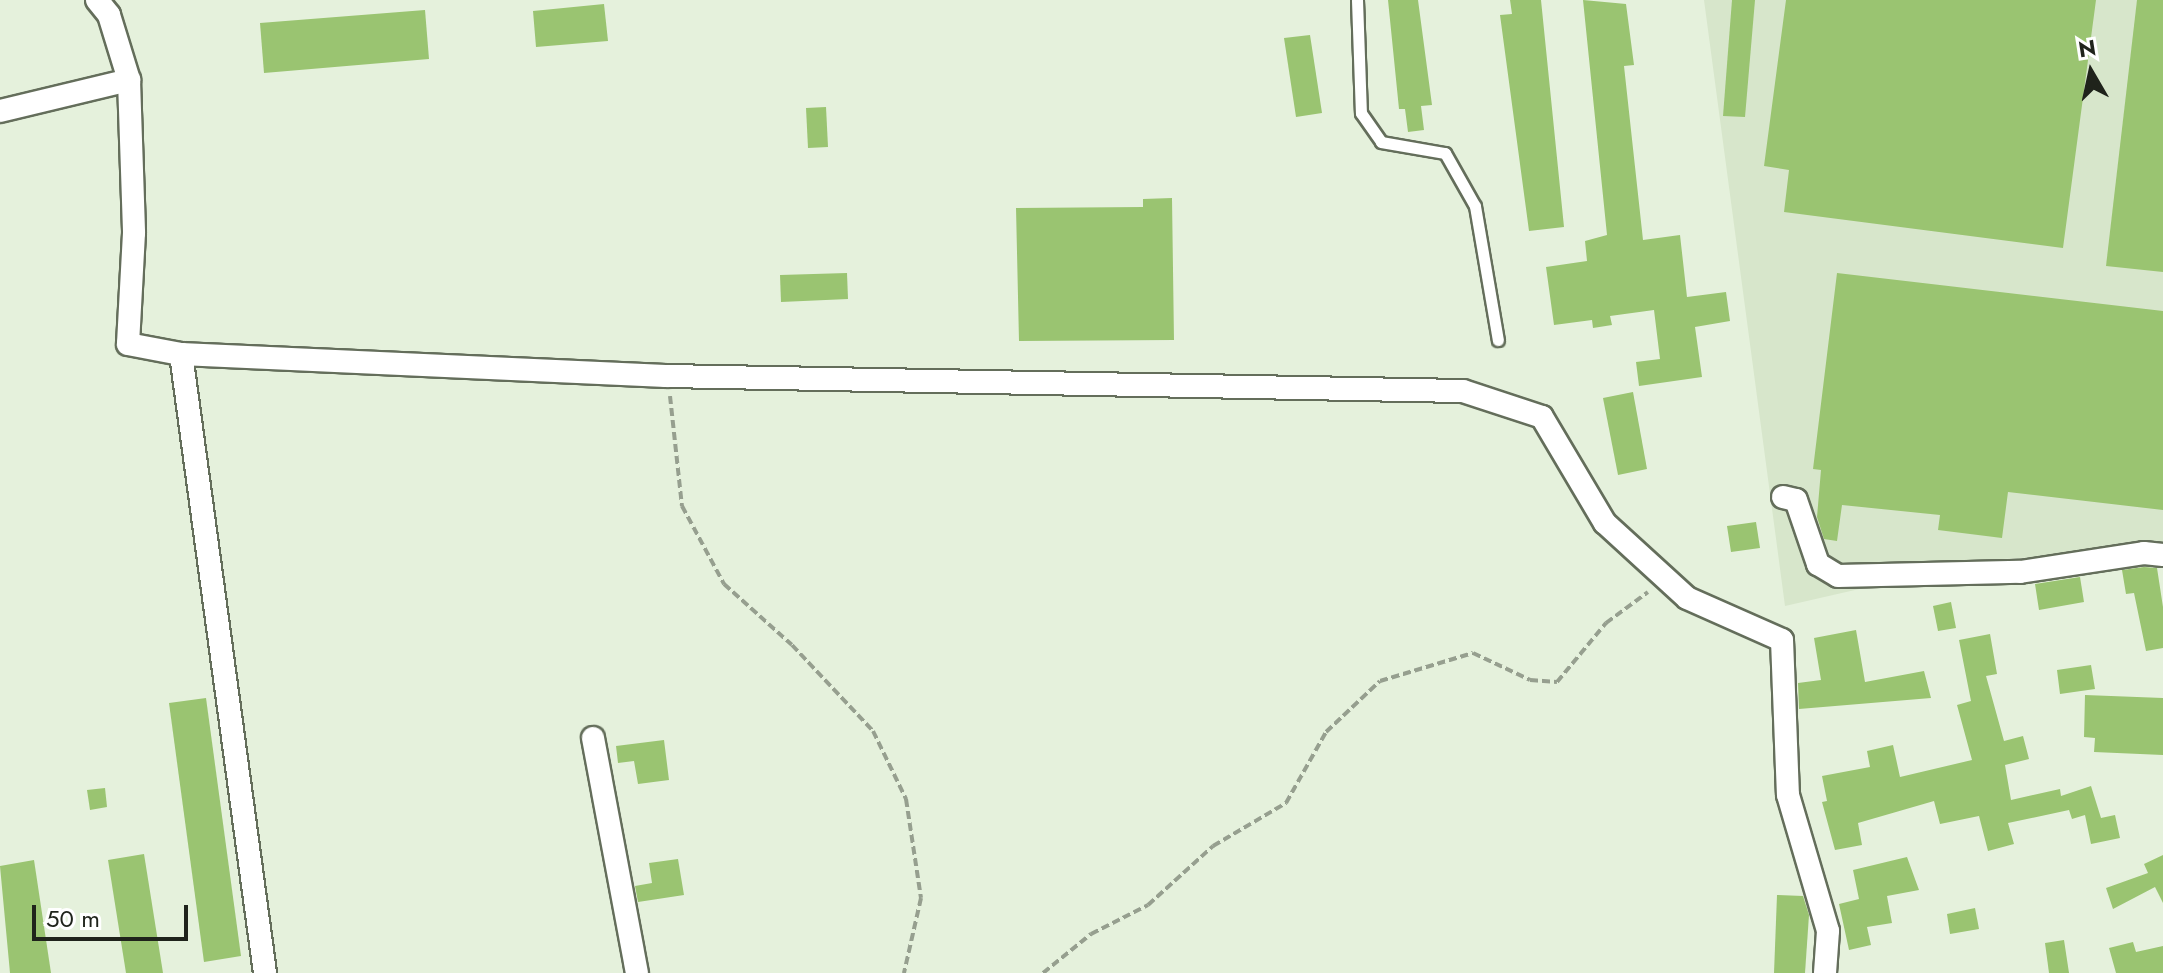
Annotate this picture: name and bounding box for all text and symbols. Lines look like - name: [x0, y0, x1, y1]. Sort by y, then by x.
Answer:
- text: N: [2076, 31, 2098, 65]
- north arrow: [2051, 32, 2131, 112]
- scale bar: [36, 889, 192, 939]
- text: 50 m: [46, 901, 100, 936]

